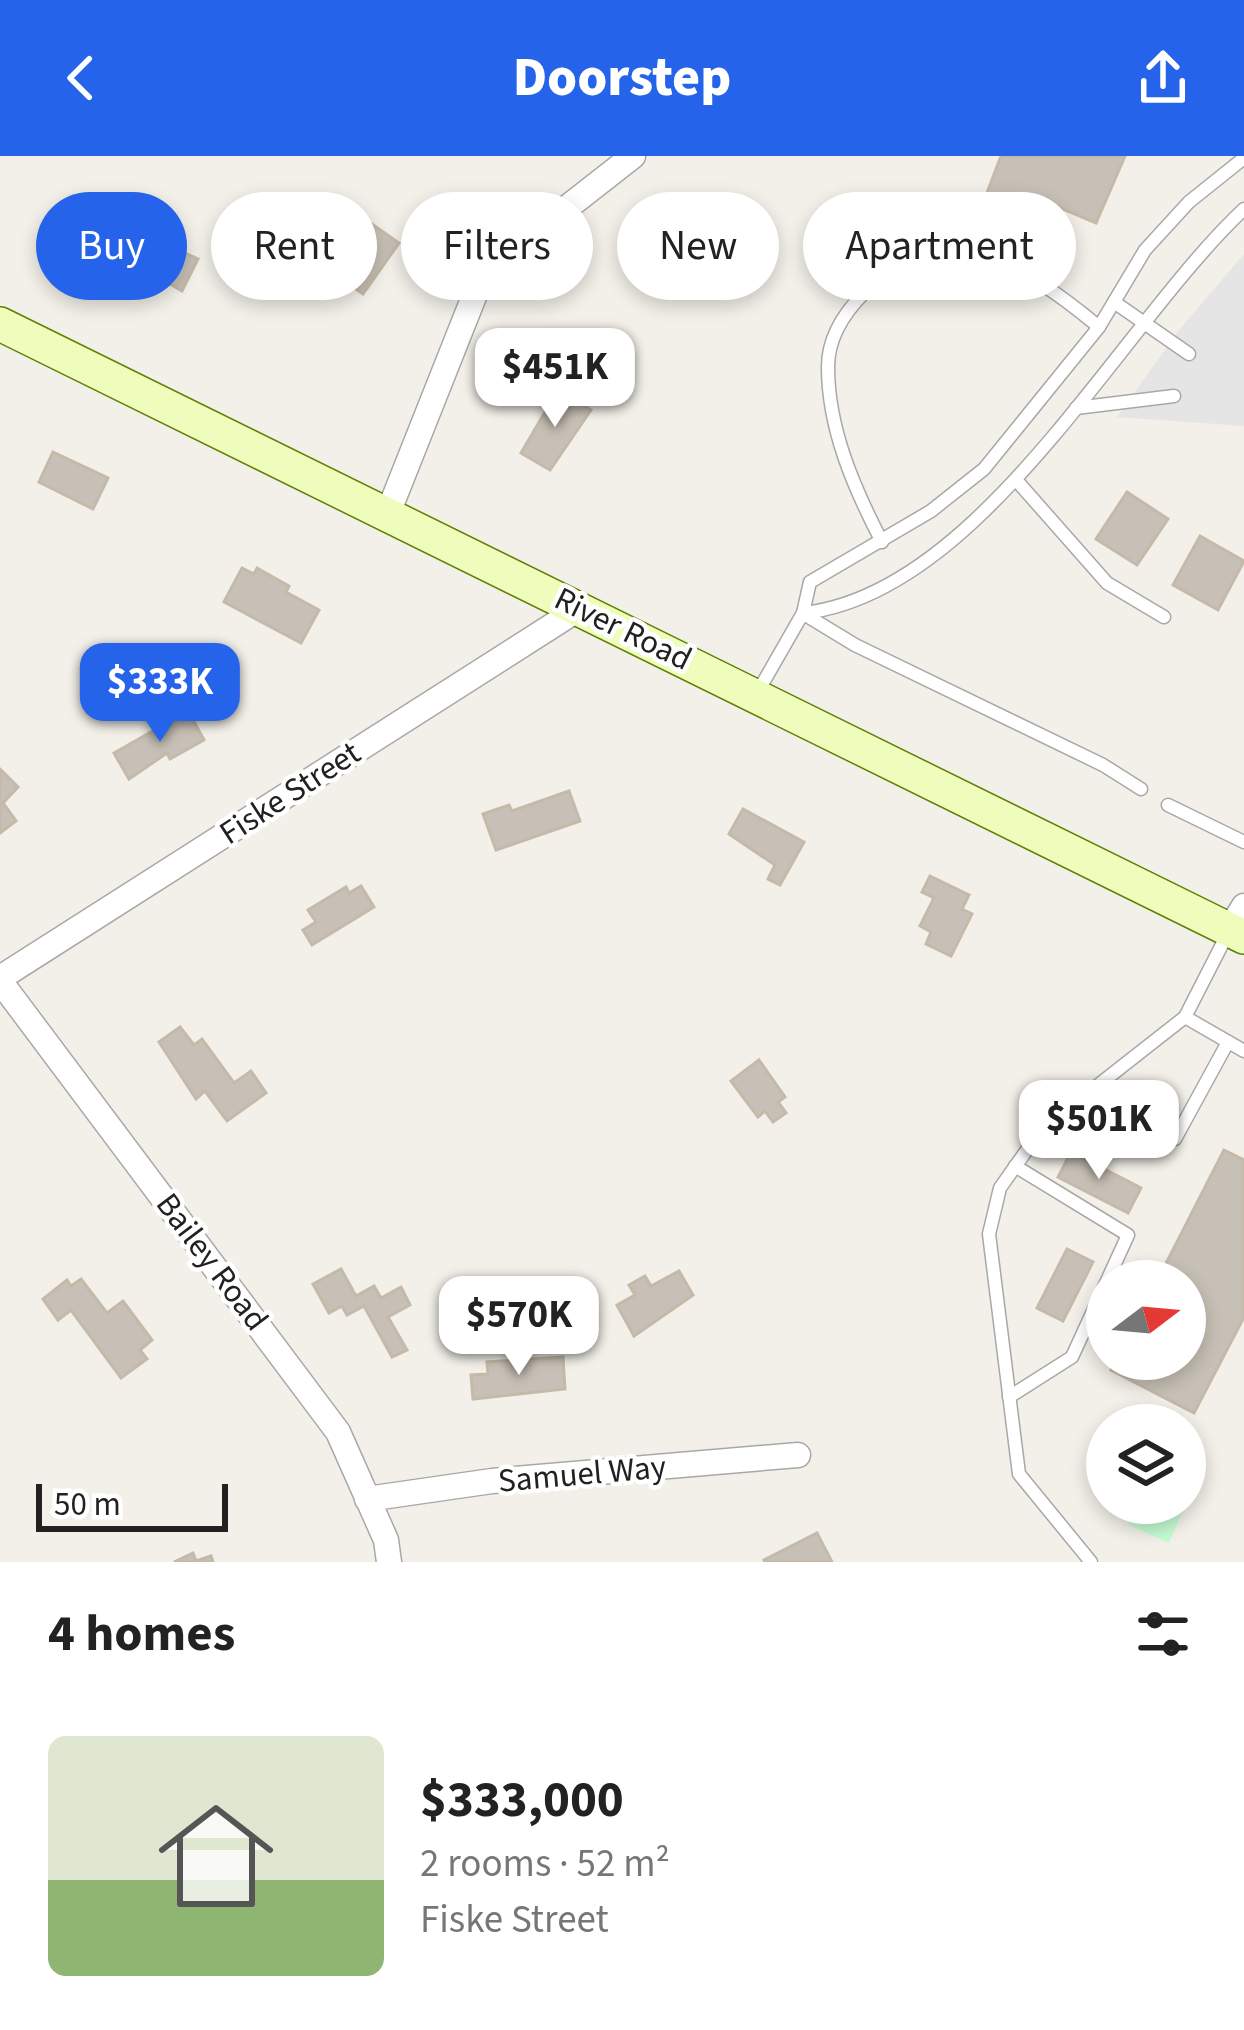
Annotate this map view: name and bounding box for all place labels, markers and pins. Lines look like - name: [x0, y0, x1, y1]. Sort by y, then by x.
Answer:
- pin: $451K: [471, 328, 639, 430]
- pin: $333K: [76, 643, 244, 745]
- pin: $501K: [1015, 1080, 1183, 1182]
- pin: $570K: [435, 1276, 603, 1378]

